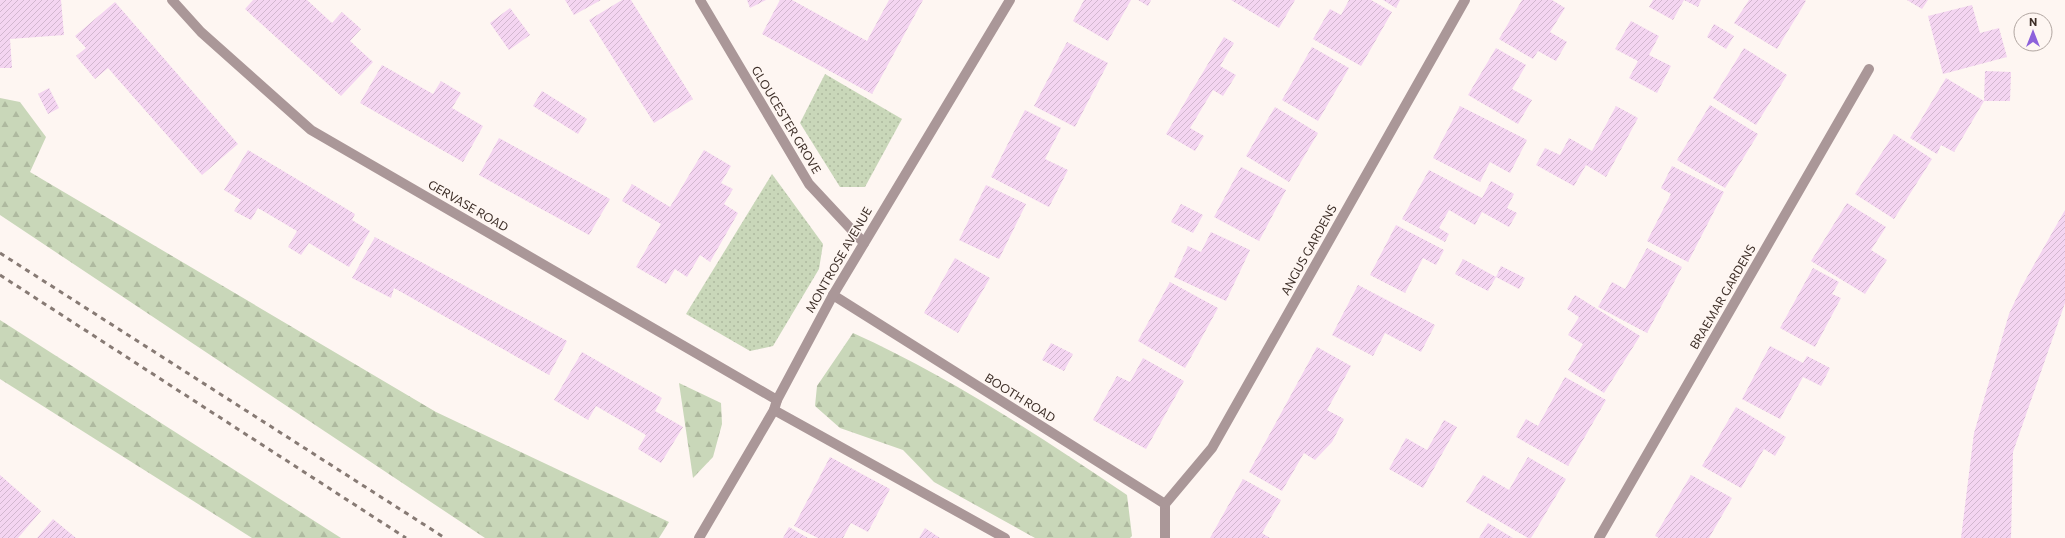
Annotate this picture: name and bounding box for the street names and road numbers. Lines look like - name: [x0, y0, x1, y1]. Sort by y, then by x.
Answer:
- street label: GLOUCESTER GROVE: [749, 63, 825, 176]
- street label: GERVASE ROAD: [426, 177, 511, 234]
- street label: ANGUS GARDENS: [1277, 202, 1339, 297]
- street label: MONTROSE AVENUE: [802, 204, 874, 315]
- street label: BRAEMAR GARDENS: [1686, 242, 1758, 351]
- street label: BOOTH ROAD: [983, 370, 1058, 424]

